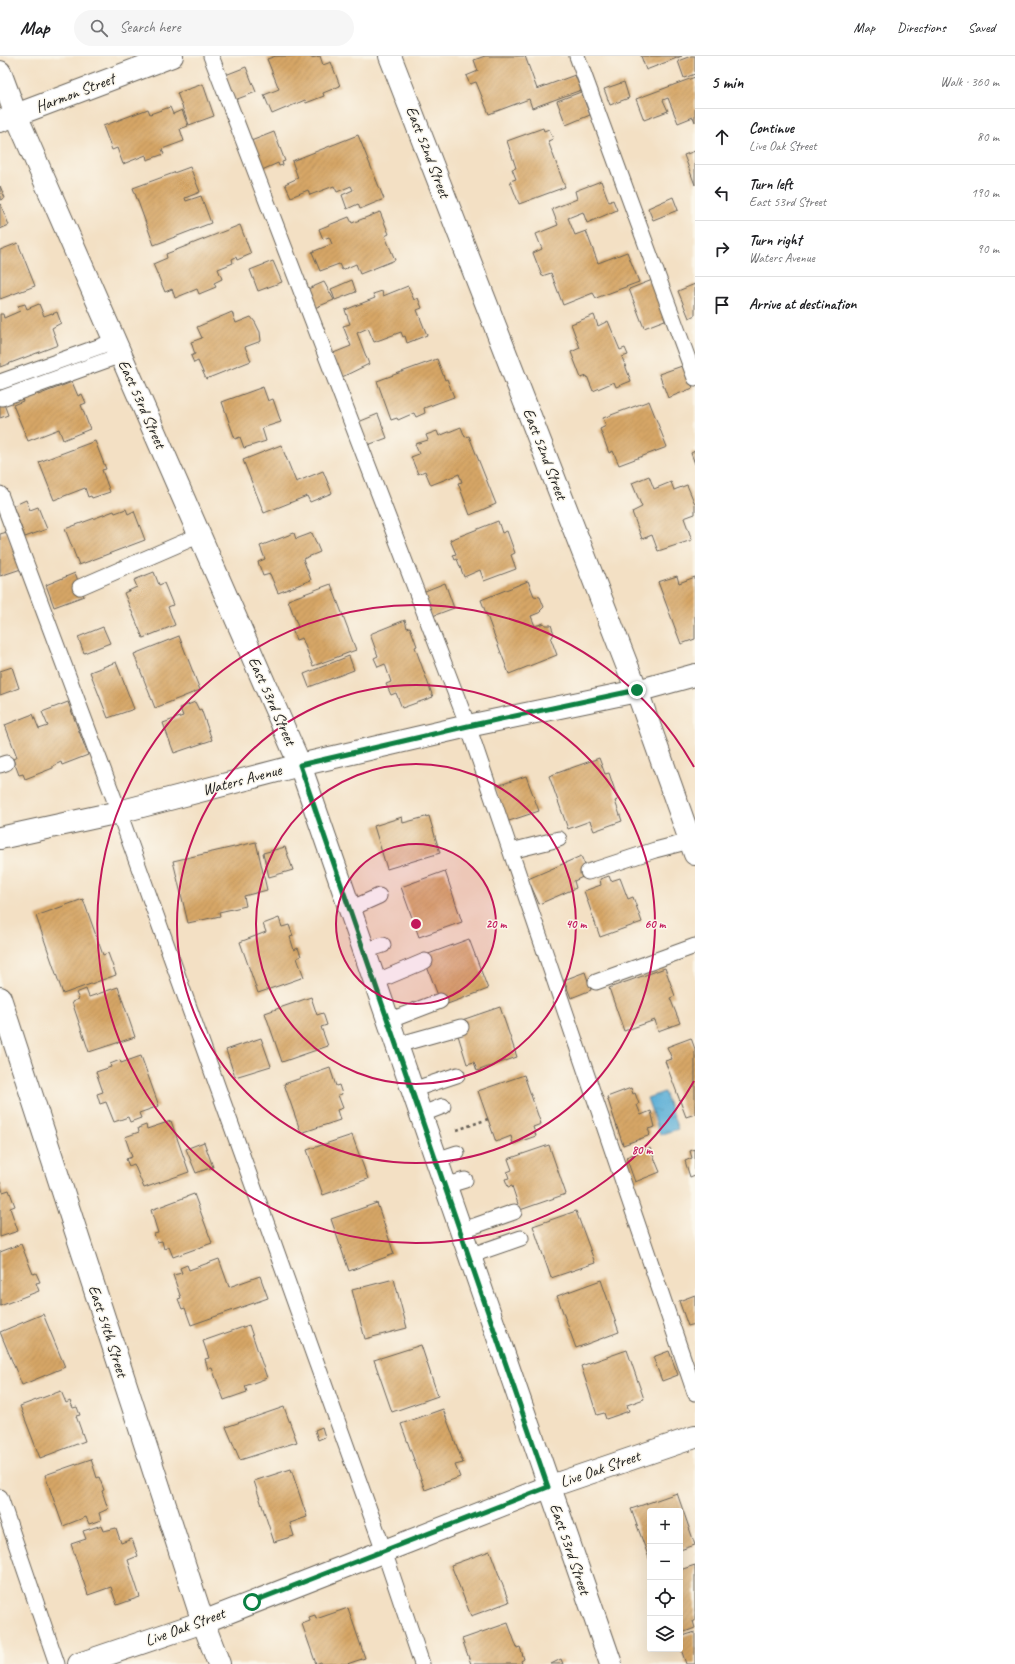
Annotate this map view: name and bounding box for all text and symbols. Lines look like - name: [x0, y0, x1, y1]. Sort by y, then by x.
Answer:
- search box: [74, 10, 354, 46]
- text: Map: [20, 16, 50, 40]
- icon: search: [88, 17, 110, 39]
- text: Search here: [120, 18, 181, 37]
- text: Map: [854, 19, 875, 36]
- text: Directions: [897, 19, 946, 36]
- text: Saved: [968, 19, 995, 36]
- street label: Harmon Street: [33, 68, 120, 117]
- text: 5 min: [711, 72, 743, 93]
- text: Walk · 360 m: [940, 74, 999, 90]
- street label: East 52nd Street: [401, 103, 455, 202]
- text: Continue: [749, 119, 794, 138]
- icon: ahead: [711, 126, 733, 148]
- text: 80 m: [977, 129, 999, 145]
- text: Live Oak Street: [749, 138, 817, 154]
- text: Turn left: [749, 175, 792, 194]
- icon: left: [711, 182, 733, 204]
- text: 190 m: [971, 185, 999, 201]
- text: East 53rd Street: [749, 194, 826, 210]
- text: Turn right: [749, 231, 802, 250]
- icon: right: [711, 238, 733, 260]
- text: 90 m: [977, 241, 999, 257]
- text: Waters Avenue: [749, 250, 815, 266]
- icon: arrive: [711, 294, 733, 316]
- text: Arrive at destination: [749, 295, 856, 314]
- street label: East 53rd Street: [114, 357, 171, 453]
- street label: East 52nd Street: [518, 405, 572, 504]
- street label: East 53rd Street: [244, 654, 301, 750]
- route end: [628, 681, 646, 699]
- street label: Waters Avenue: [200, 759, 285, 800]
- text: 20 m: [486, 916, 507, 932]
- text: 40 m: [566, 916, 587, 932]
- text: 60 m: [645, 916, 667, 932]
- centre of rings: [409, 917, 423, 931]
- text: 80 m: [632, 1142, 653, 1158]
- street label: East 54th Street: [84, 1283, 133, 1381]
- street label: Live Oak Street: [557, 1445, 644, 1492]
- street label: East 53rd Street: [545, 1501, 595, 1599]
- map controls: [647, 1508, 683, 1652]
- button: +: [647, 1508, 683, 1544]
- button: −: [647, 1544, 683, 1580]
- button: locate: [647, 1580, 683, 1616]
- route start: [243, 1593, 261, 1611]
- street label: Live Oak Street: [142, 1603, 229, 1651]
- button: layers: [647, 1616, 683, 1652]

